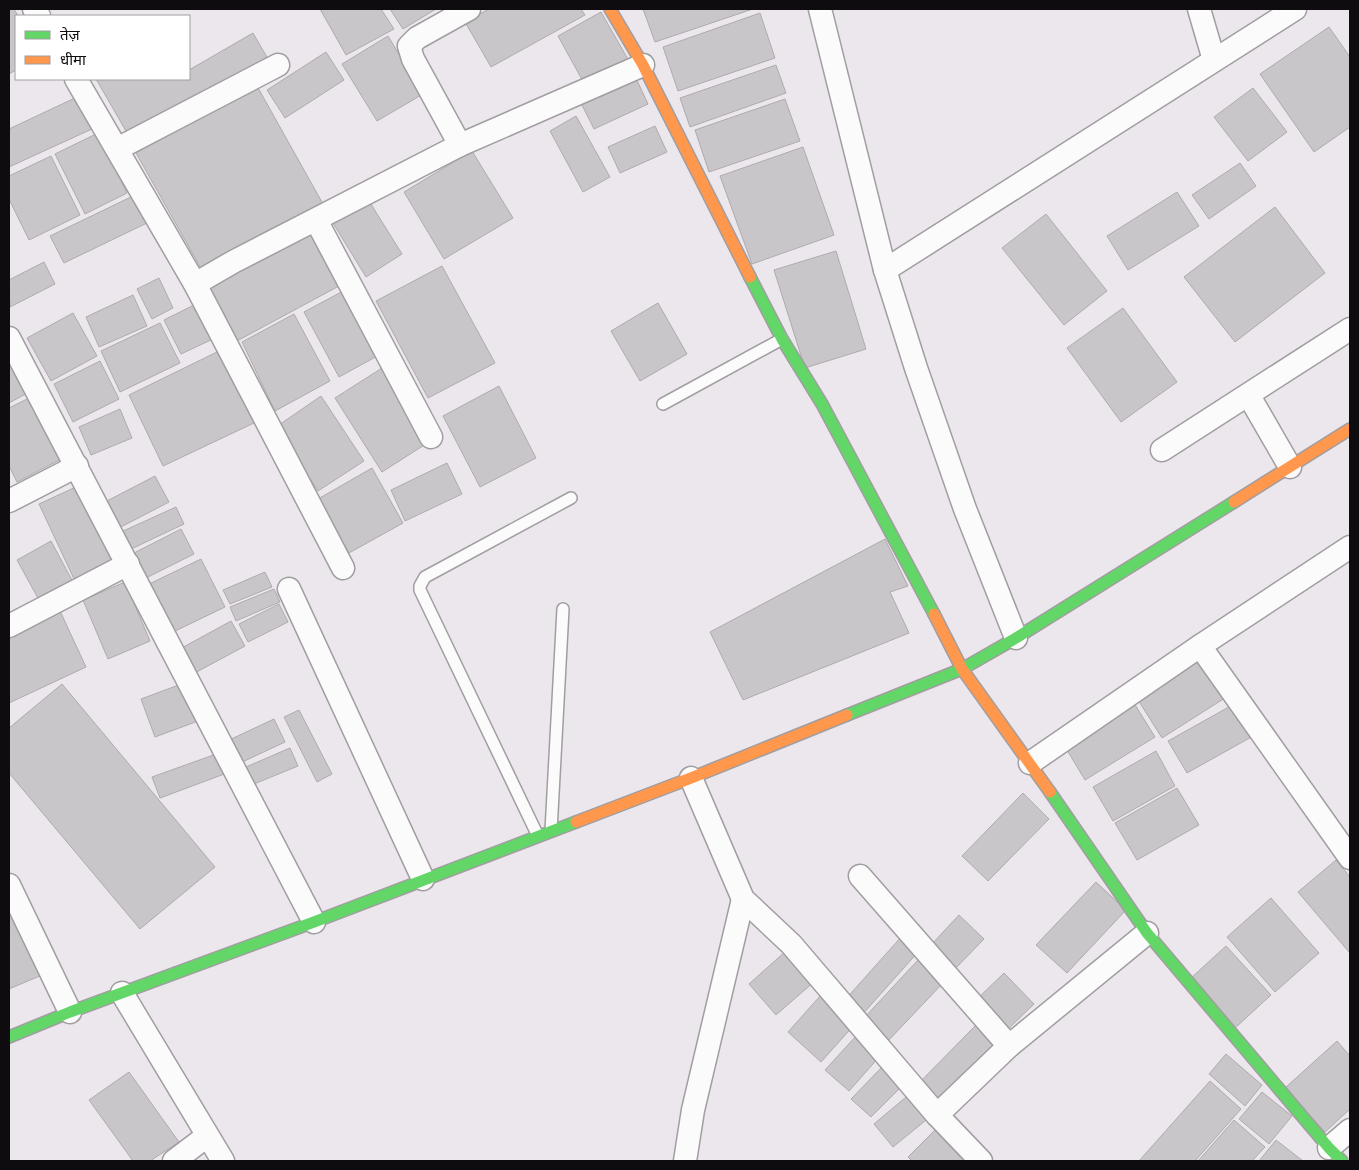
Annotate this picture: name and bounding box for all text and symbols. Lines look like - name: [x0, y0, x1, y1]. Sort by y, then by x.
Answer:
- legend: [15, 15, 190, 80]
- text: तेज़: [60, 25, 81, 43]
- text: धीमा: [60, 50, 87, 68]

